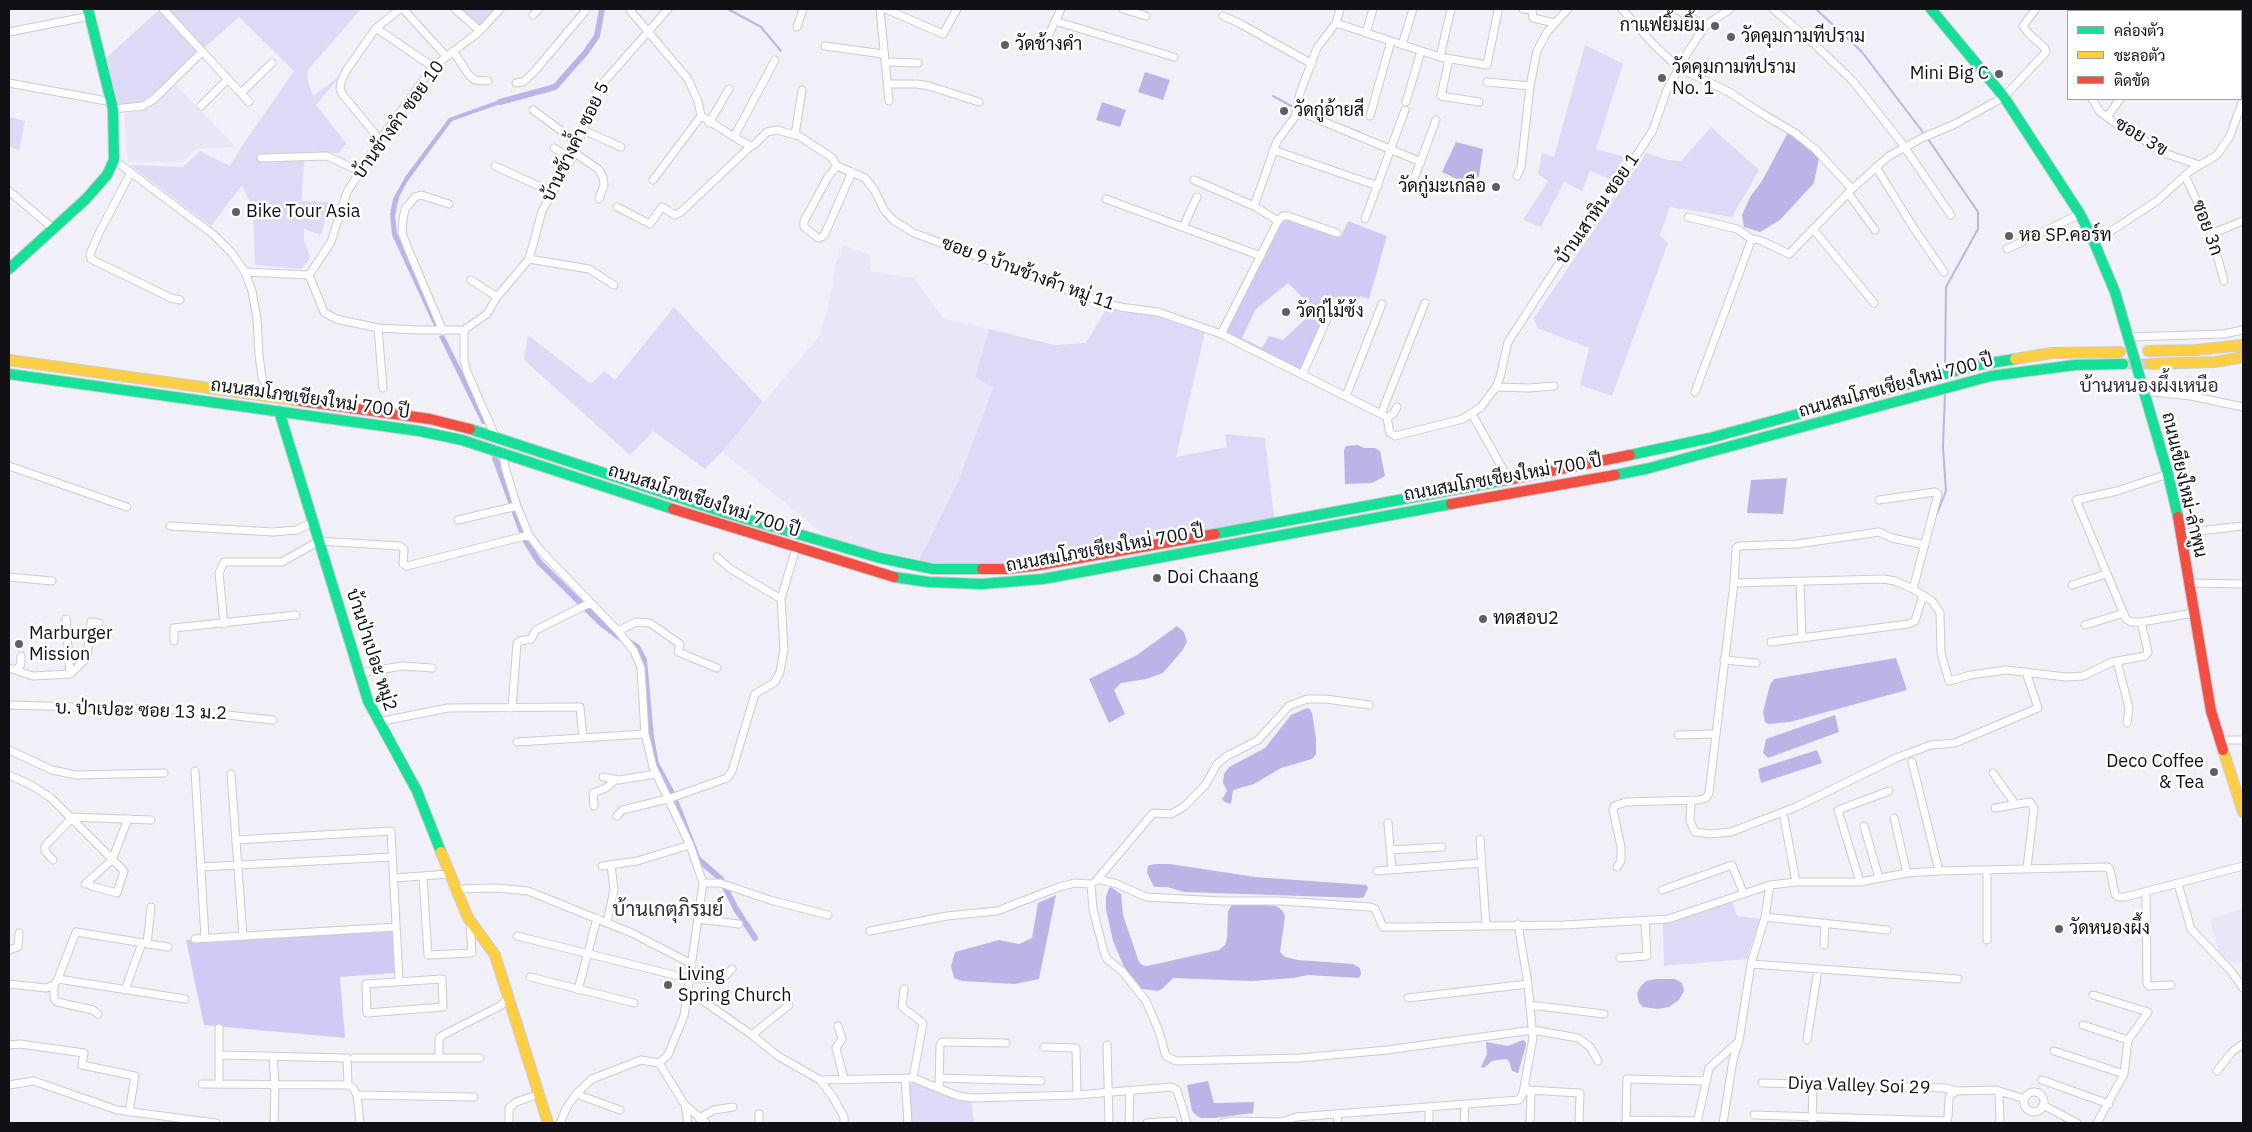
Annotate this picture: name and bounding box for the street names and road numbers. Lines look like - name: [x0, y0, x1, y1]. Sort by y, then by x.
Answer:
- street label: บ้านช้างคำ ซอย 10: [349, 57, 449, 183]
- street label: บ้านช้างค้ำ ซอย 5: [538, 79, 614, 205]
- street label: ซอย 3ข: [2111, 113, 2171, 161]
- street label: บ้านเสาหิน ซอย 1: [1552, 149, 1644, 269]
- street label: ซอย 3ก: [2187, 197, 2227, 259]
- street label: ซอย 9 บ้านช้างค้า หมู่ 11: [938, 233, 1118, 315]
- street label: ถนนสมโภชเชียงใหม่ 700 ปี: [1796, 350, 1996, 422]
- street label: ถนนสมโภชเชียงใหม่ 700 ปี: [209, 374, 411, 424]
- street label: ถนนเชียงใหม่-ลำพูน: [2157, 410, 2211, 560]
- street label: ถนนสมโภชเชียงใหม่ 700 ปี: [1402, 450, 1604, 506]
- street label: ถนนสมโภชเชียงใหม่ 700 ปี: [605, 460, 803, 542]
- street label: ถนนสมโภชเชียงใหม่ 700 ปี: [1004, 521, 1206, 577]
- street label: บ้านป่าเปอะ หมู่2: [341, 586, 401, 714]
- street label: บ. ป่าเปอะ ซอย 13 ม.2: [55, 697, 227, 725]
- street label: Diya Valley Soi 29: [1787, 1073, 1931, 1099]

